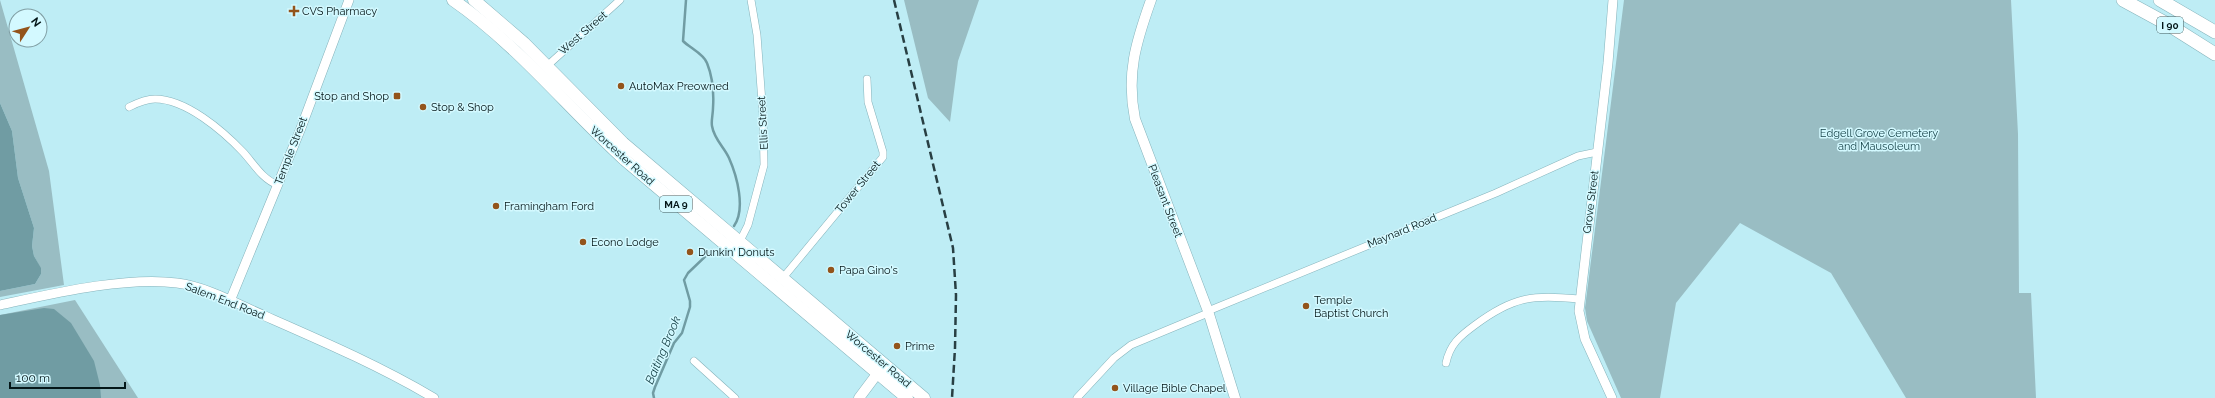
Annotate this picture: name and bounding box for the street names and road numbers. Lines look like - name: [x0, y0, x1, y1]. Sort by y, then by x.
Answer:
- street label: West Street: [556, 8, 610, 57]
- road number: I 90: [2157, 17, 2183, 33]
- street label: Ellis Street: [755, 96, 771, 150]
- street label: Temple Street: [272, 115, 310, 187]
- street label: Worcester Road: [587, 124, 657, 188]
- street label: Tower Street: [833, 158, 883, 216]
- street label: Pleasant Street: [1145, 163, 1185, 240]
- street label: Grove Street: [1581, 169, 1601, 234]
- road number: MA 9: [660, 196, 692, 212]
- street label: Maynard Road: [1365, 211, 1439, 251]
- street label: Salem End Road: [183, 280, 267, 322]
- street label: Worcester Road: [843, 328, 914, 390]

